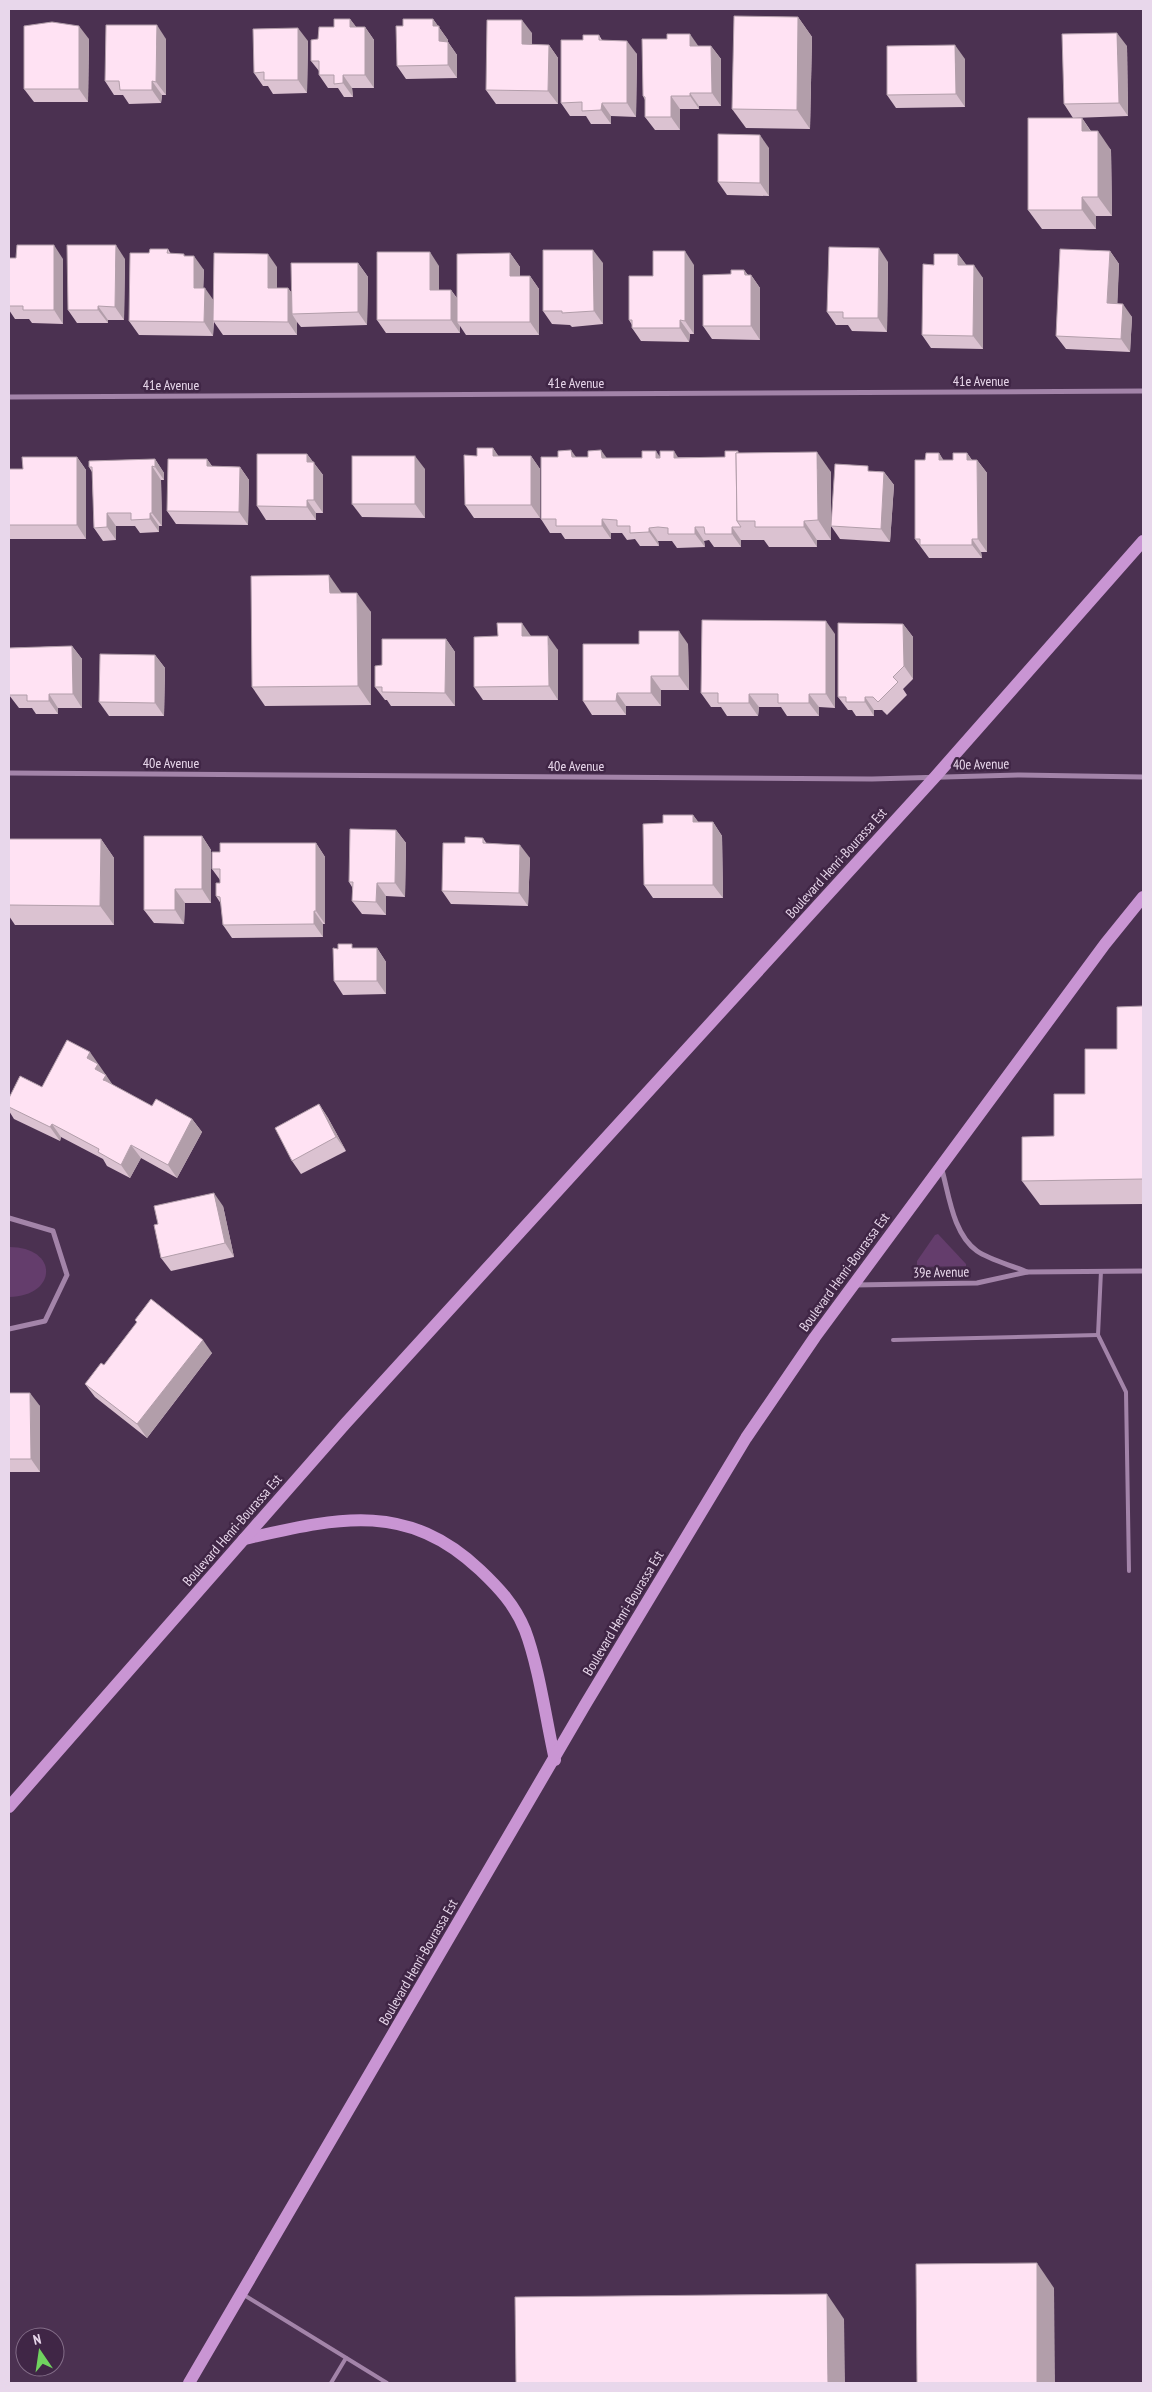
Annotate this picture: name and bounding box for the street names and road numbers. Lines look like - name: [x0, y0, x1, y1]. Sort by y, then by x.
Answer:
- street label: 41e Avenue: [953, 372, 1009, 390]
- street label: 41e Avenue: [548, 374, 604, 392]
- street label: 41e Avenue: [143, 376, 199, 394]
- street label: 40e Avenue: [143, 754, 199, 772]
- street label: 40e Avenue: [953, 755, 1010, 773]
- street label: 40e Avenue: [548, 757, 604, 775]
- street label: Boulevard Henri-Bourassa Est: [782, 804, 890, 922]
- street label: Boulevard Henri-Bourassa Est: [795, 1209, 893, 1335]
- street label: 39e Avenue: [913, 1263, 970, 1281]
- street label: Boulevard Henri-Bourassa Est: [178, 1470, 286, 1590]
- street label: Boulevard Henri-Bourassa Est: [579, 1547, 668, 1679]
- street label: Boulevard Henri-Bourassa Est: [375, 1896, 462, 2028]

